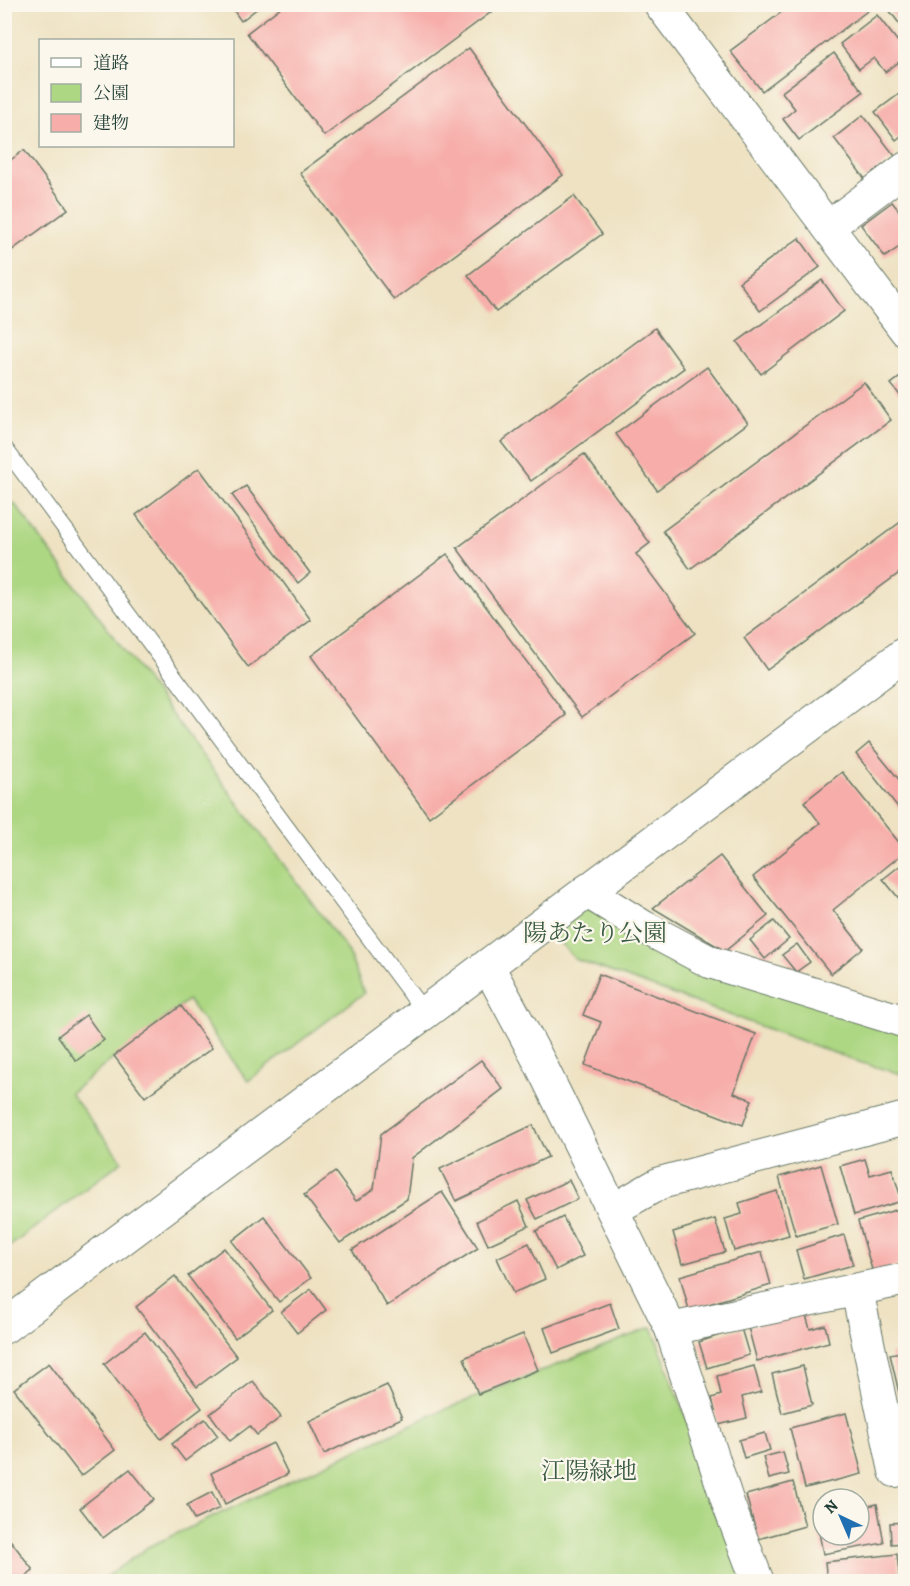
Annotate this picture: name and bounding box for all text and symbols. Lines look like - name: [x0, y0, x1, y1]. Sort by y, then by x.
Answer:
- legend: [39, 39, 234, 147]
- text: 道路: [93, 51, 129, 75]
- text: 公園: [93, 81, 129, 105]
- text: 建物: [93, 111, 129, 135]
- park label: 陽あたり公園: [523, 917, 667, 949]
- park label: 江陽緑地: [541, 1455, 637, 1487]
- north arrow: [811, 1487, 871, 1547]
- text: N: [819, 1495, 843, 1519]

